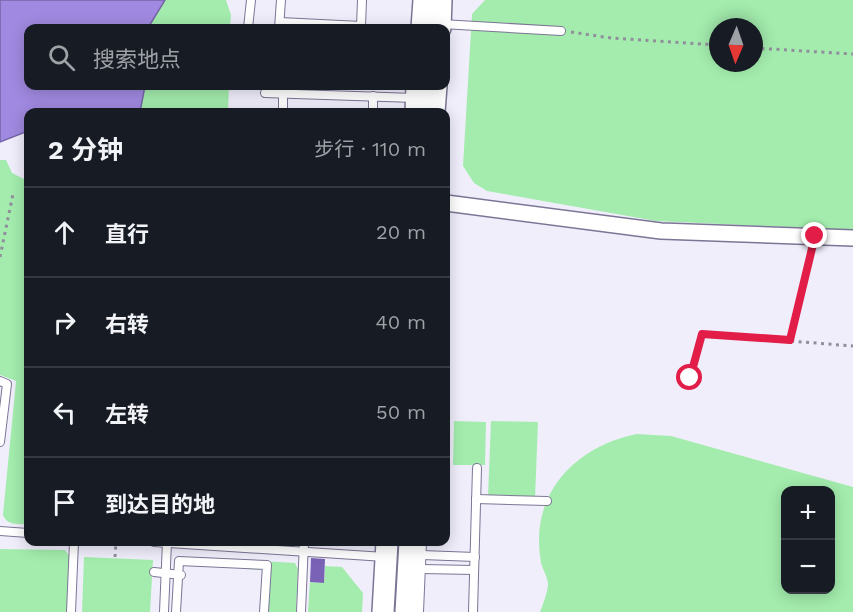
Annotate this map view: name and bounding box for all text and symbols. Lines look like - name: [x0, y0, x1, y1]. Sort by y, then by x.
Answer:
- north arrow: [709, 18, 763, 72]
- search box: [24, 24, 450, 90]
- icon: search: [45, 41, 78, 74]
- text: 搜索地点: [93, 47, 181, 72]
- text: 2 分钟: [48, 135, 123, 165]
- text: 步行 · 110 m: [314, 137, 426, 161]
- icon: ahead: [48, 216, 81, 249]
- text: 20 m: [376, 220, 426, 244]
- text: 直行: [105, 222, 149, 247]
- route end: [801, 222, 827, 248]
- icon: right: [48, 306, 81, 339]
- text: 40 m: [375, 310, 426, 334]
- text: 右转: [105, 312, 149, 337]
- route start: [676, 364, 702, 390]
- icon: left: [48, 396, 81, 429]
- text: 50 m: [376, 400, 426, 424]
- text: 左转: [105, 402, 149, 427]
- icon: arrive: [48, 486, 81, 519]
- map controls: [781, 486, 835, 594]
- button: +: [781, 486, 835, 540]
- text: 到达目的地: [105, 492, 215, 517]
- button: −: [781, 540, 835, 594]

